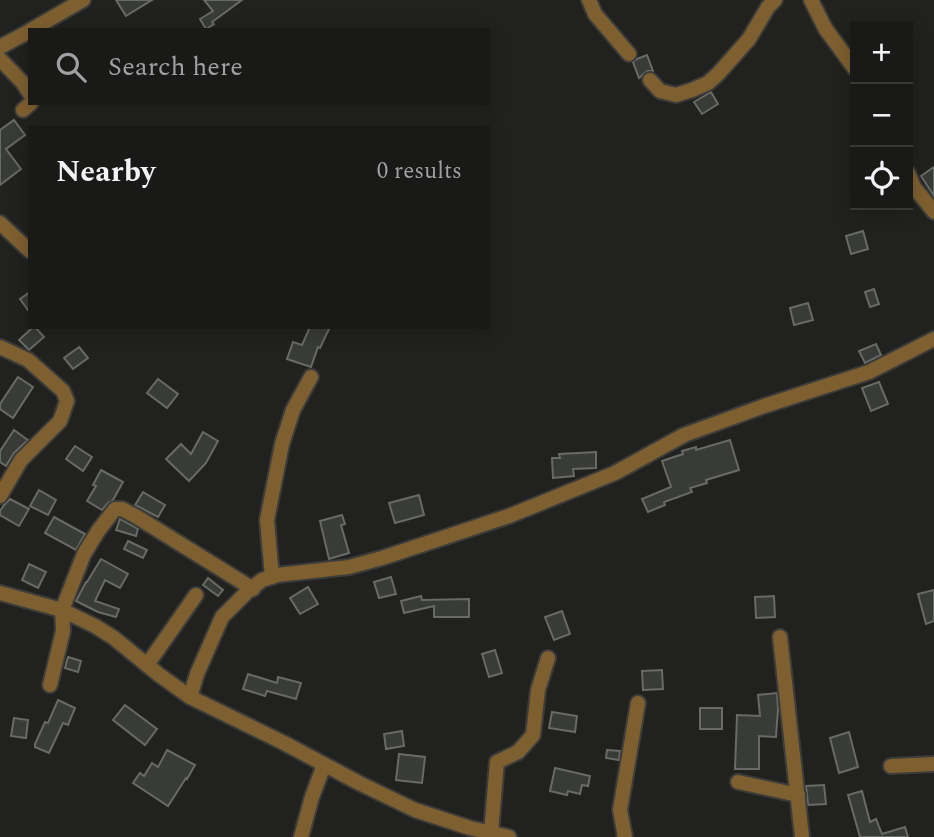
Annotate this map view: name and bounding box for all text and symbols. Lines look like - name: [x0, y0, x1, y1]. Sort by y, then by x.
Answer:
- map controls: [850, 21, 913, 210]
- button: +: [850, 21, 913, 84]
- search box: [28, 28, 490, 105]
- text: Search here: [108, 47, 243, 87]
- icon: search: [52, 48, 90, 86]
- button: −: [850, 84, 913, 147]
- button: locate: [850, 147, 913, 210]
- text: Nearby: [56, 149, 155, 195]
- text: 0 results: [377, 154, 462, 189]

